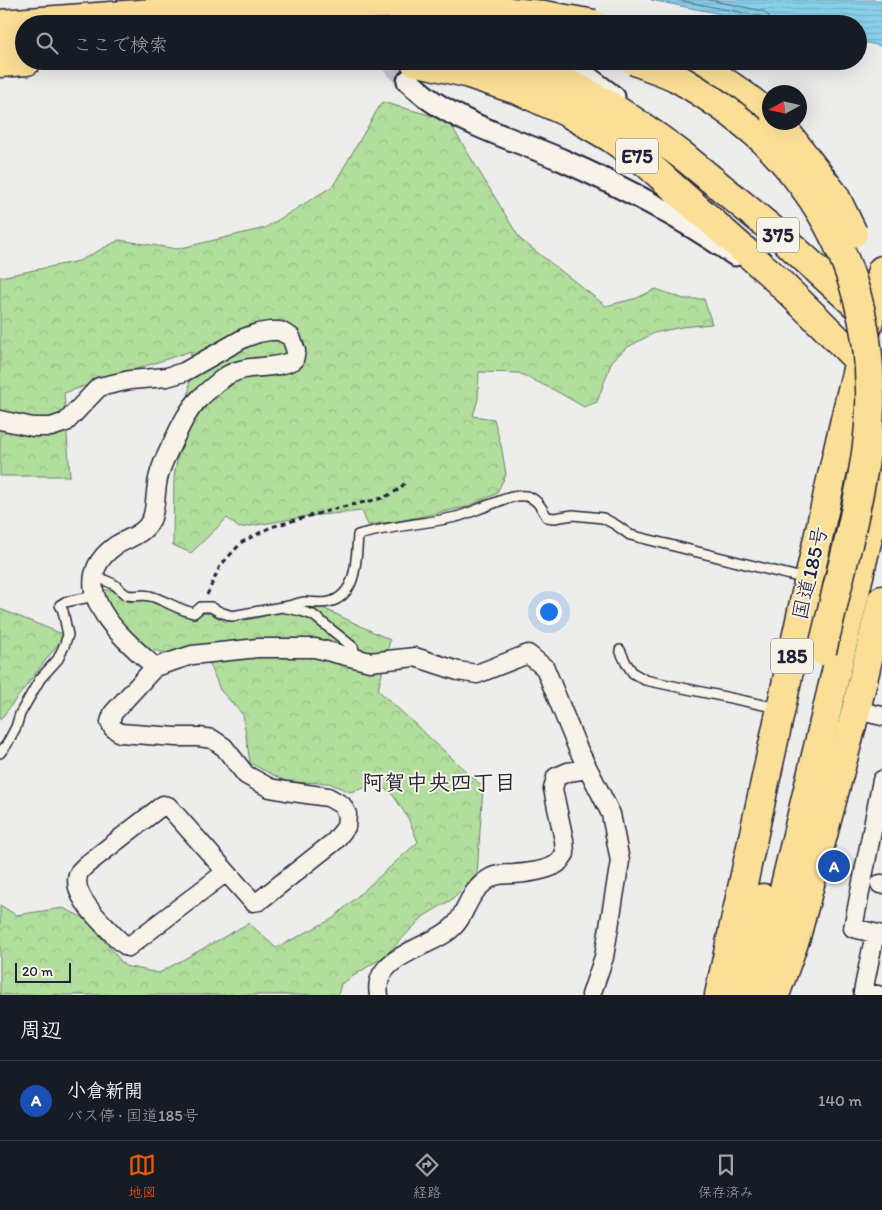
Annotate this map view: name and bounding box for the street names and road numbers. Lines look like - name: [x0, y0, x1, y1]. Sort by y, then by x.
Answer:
- road number: E75: [616, 138, 658, 174]
- road number: 375: [757, 218, 799, 252]
- street label: 国道185号: [787, 524, 832, 622]
- road number: 185: [771, 638, 813, 674]

